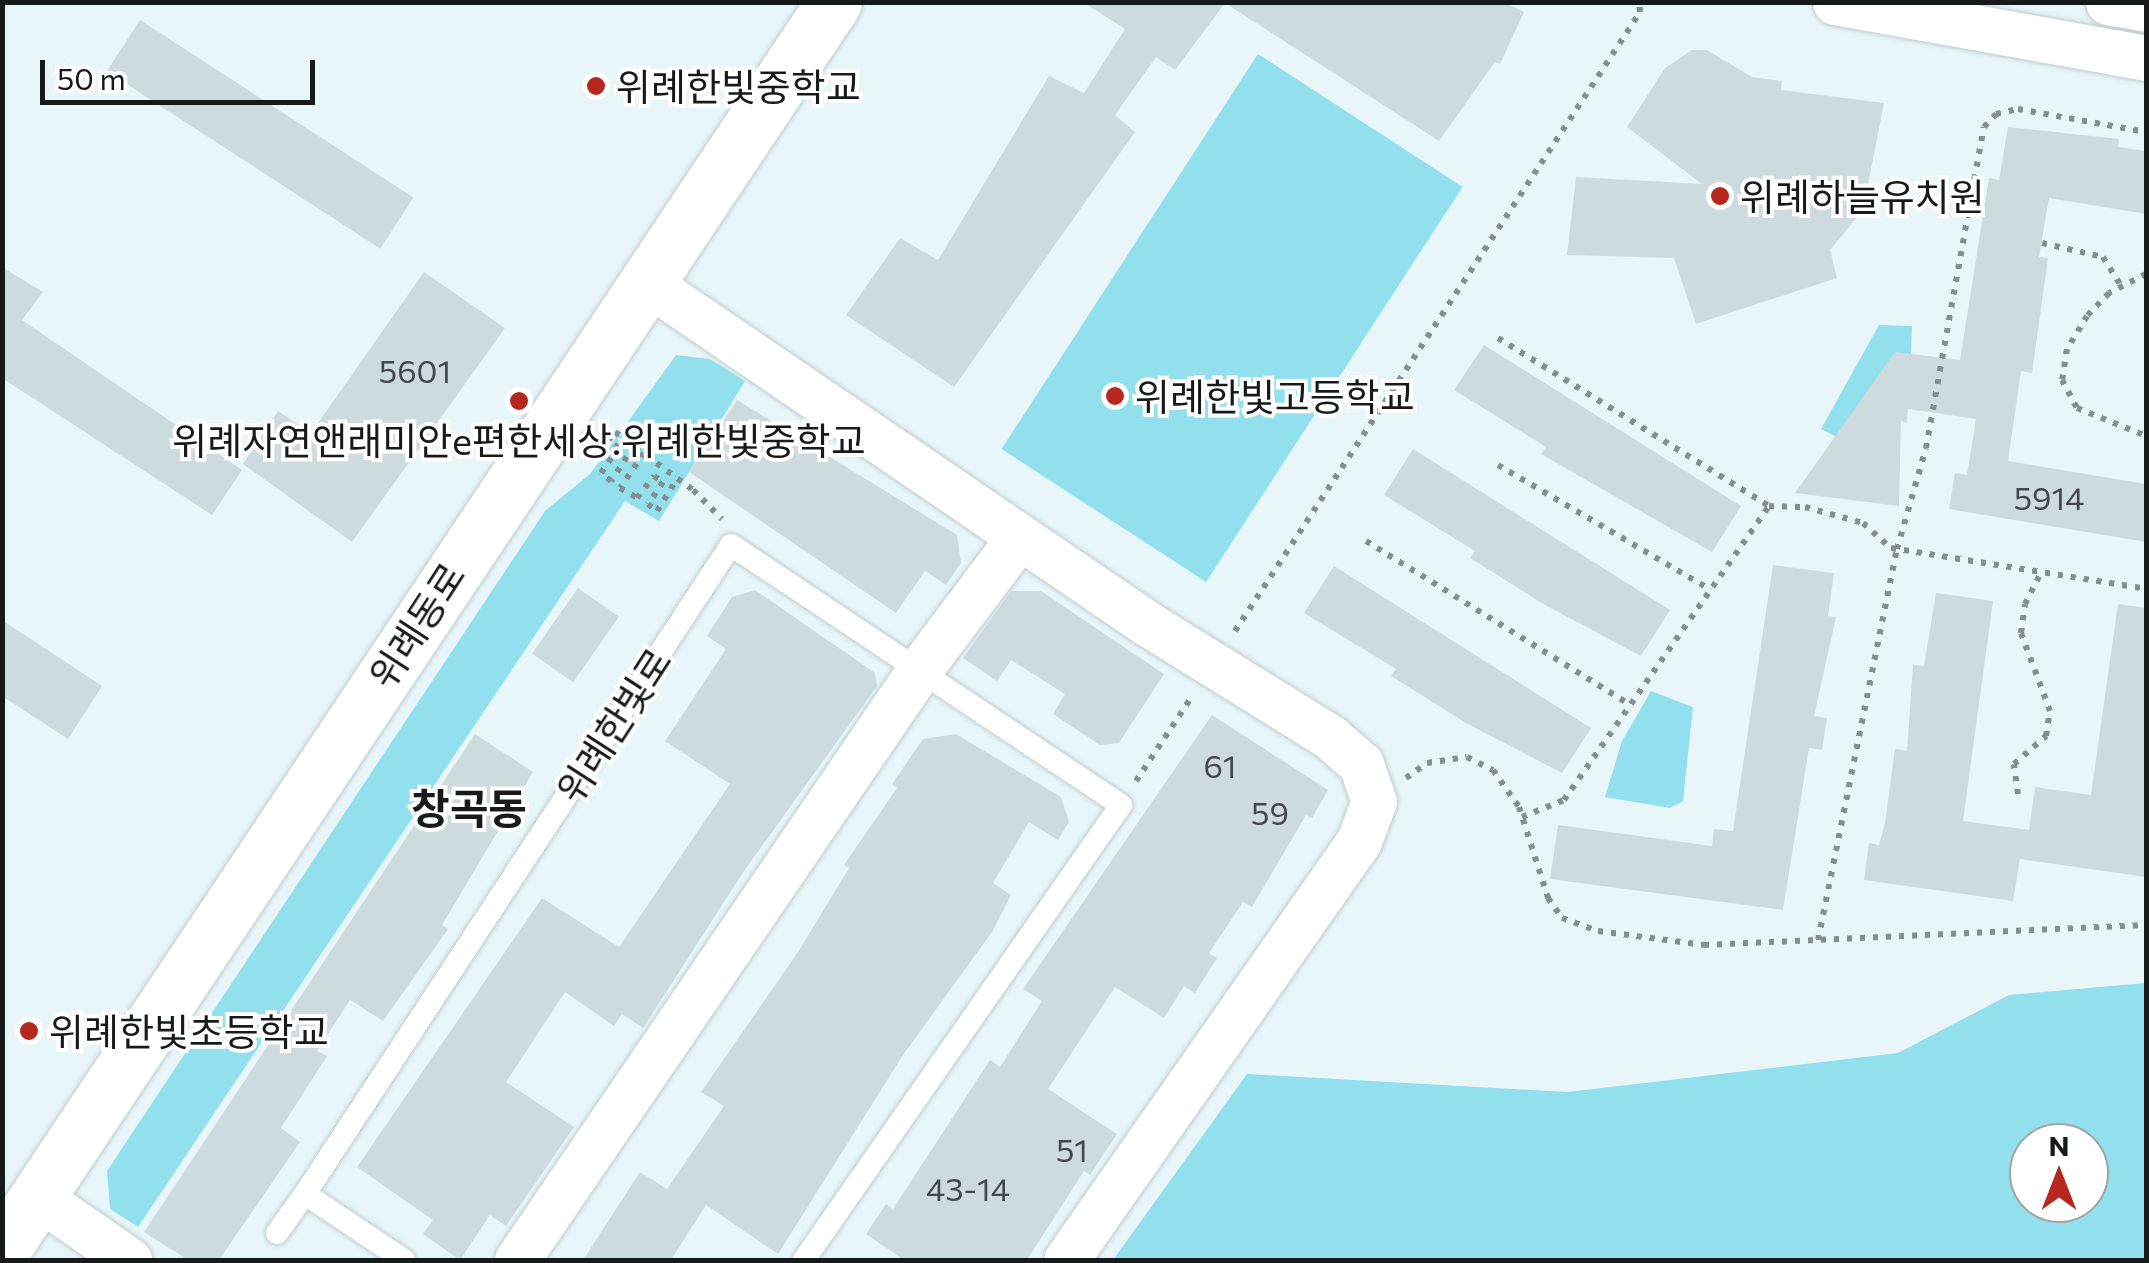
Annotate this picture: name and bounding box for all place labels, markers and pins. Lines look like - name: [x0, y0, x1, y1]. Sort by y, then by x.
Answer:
- place label: 위례한빛중학교: [616, 63, 861, 109]
- marker: 위례한빛중학교: [585, 75, 607, 97]
- place label: 위례하늘유치원: [1740, 173, 1985, 219]
- marker: 위례하늘유치원: [1709, 185, 1731, 207]
- place label: 위례한빛고등학교: [1135, 373, 1415, 419]
- marker: 위례한빛고등학교: [1104, 385, 1126, 407]
- marker: 위례자연앤래미안e편한세상.위례한빛중학교: [508, 390, 530, 412]
- place label: 위례자연앤래미안e편한세상.위례한빛중학교: [172, 417, 866, 463]
- place label: 위례한빛초등학교: [49, 1008, 329, 1054]
- marker: 위례한빛초등학교: [18, 1020, 40, 1042]

